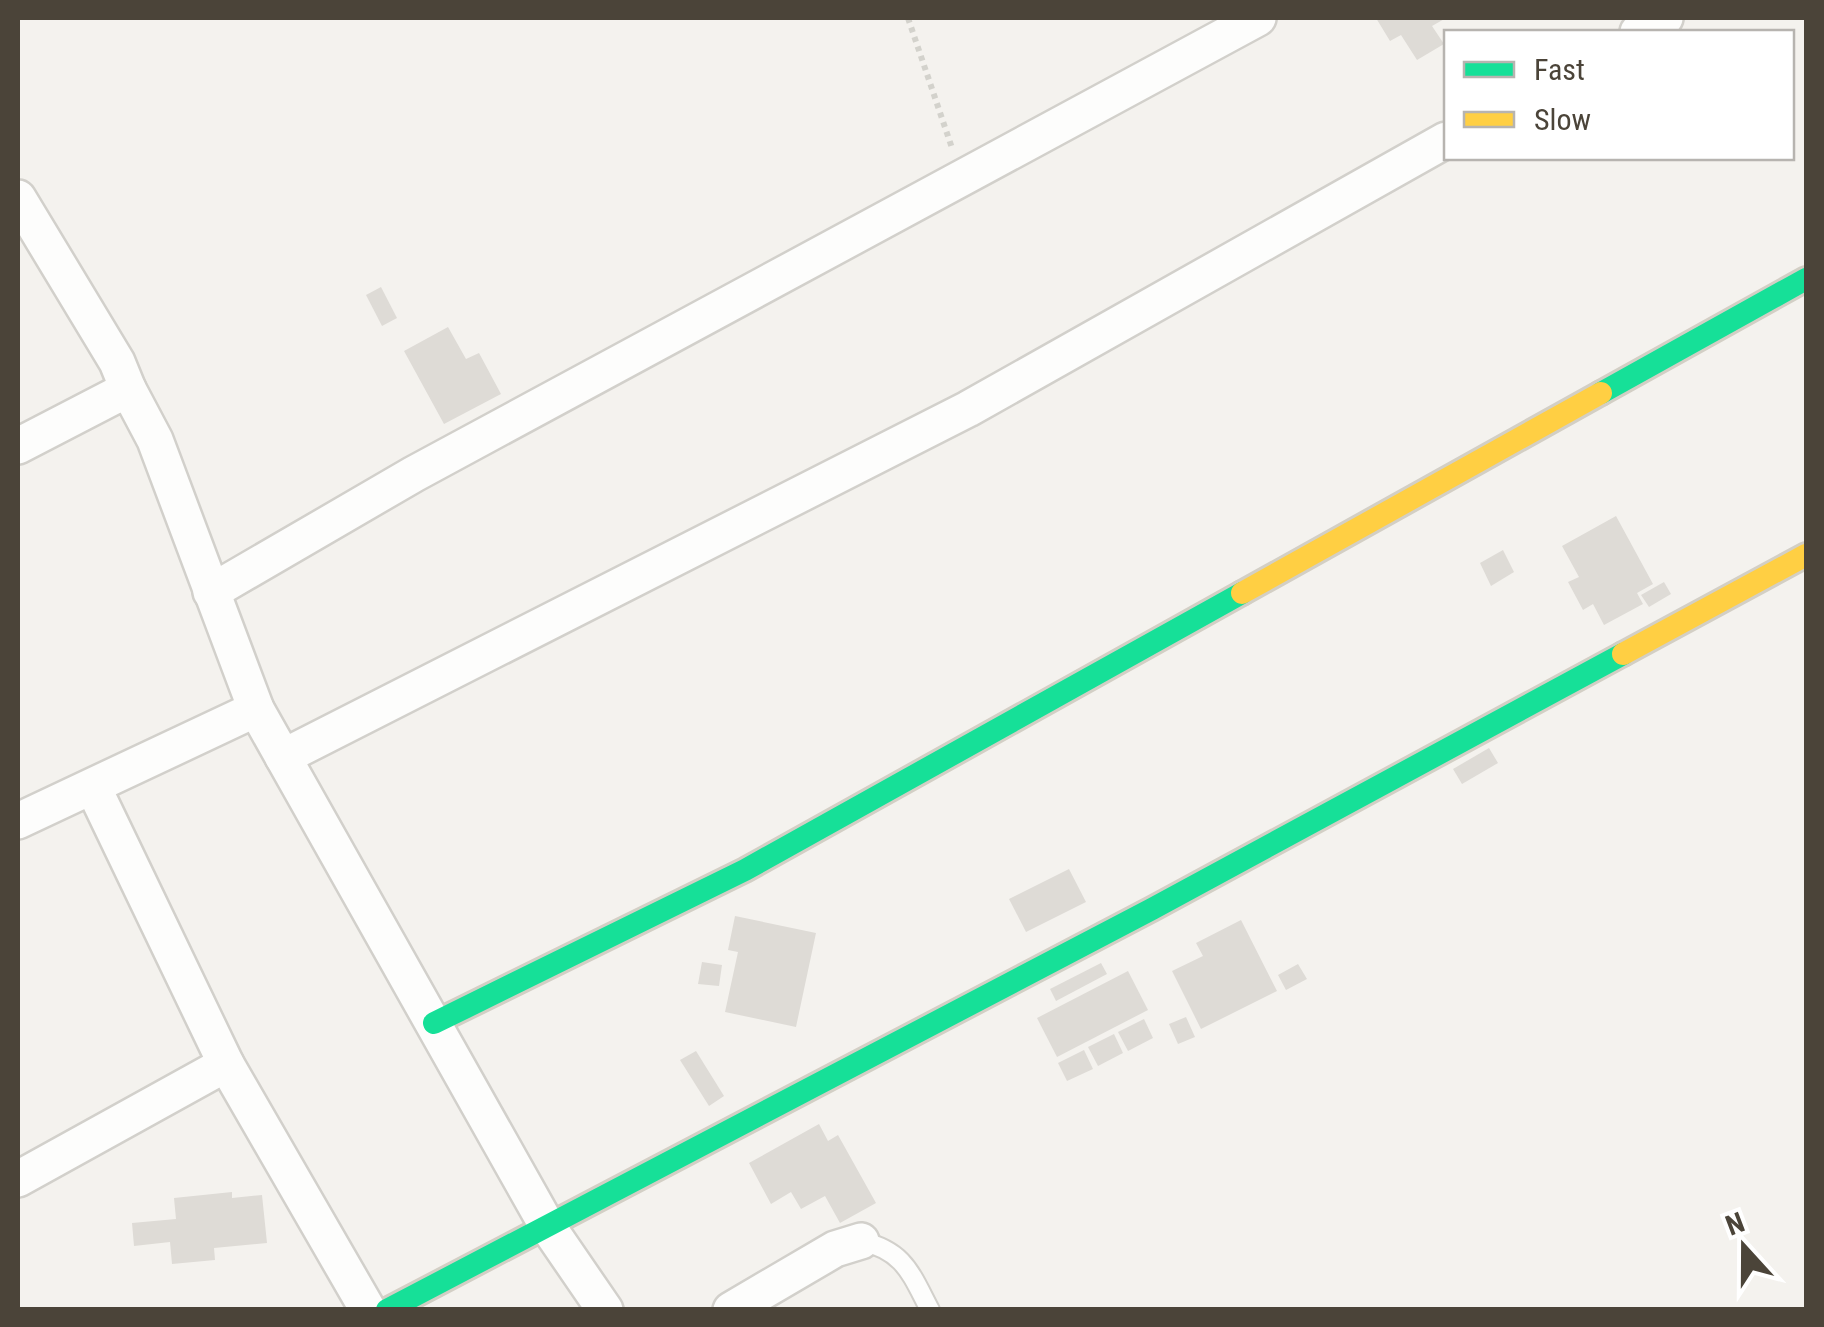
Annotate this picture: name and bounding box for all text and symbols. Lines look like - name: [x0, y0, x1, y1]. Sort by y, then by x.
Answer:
- legend: [1444, 30, 1794, 160]
- text: Fast: [1534, 52, 1585, 87]
- text: Slow: [1534, 102, 1591, 137]
- north arrow: [1694, 1197, 1794, 1297]
- text: N: [1721, 1206, 1749, 1243]

